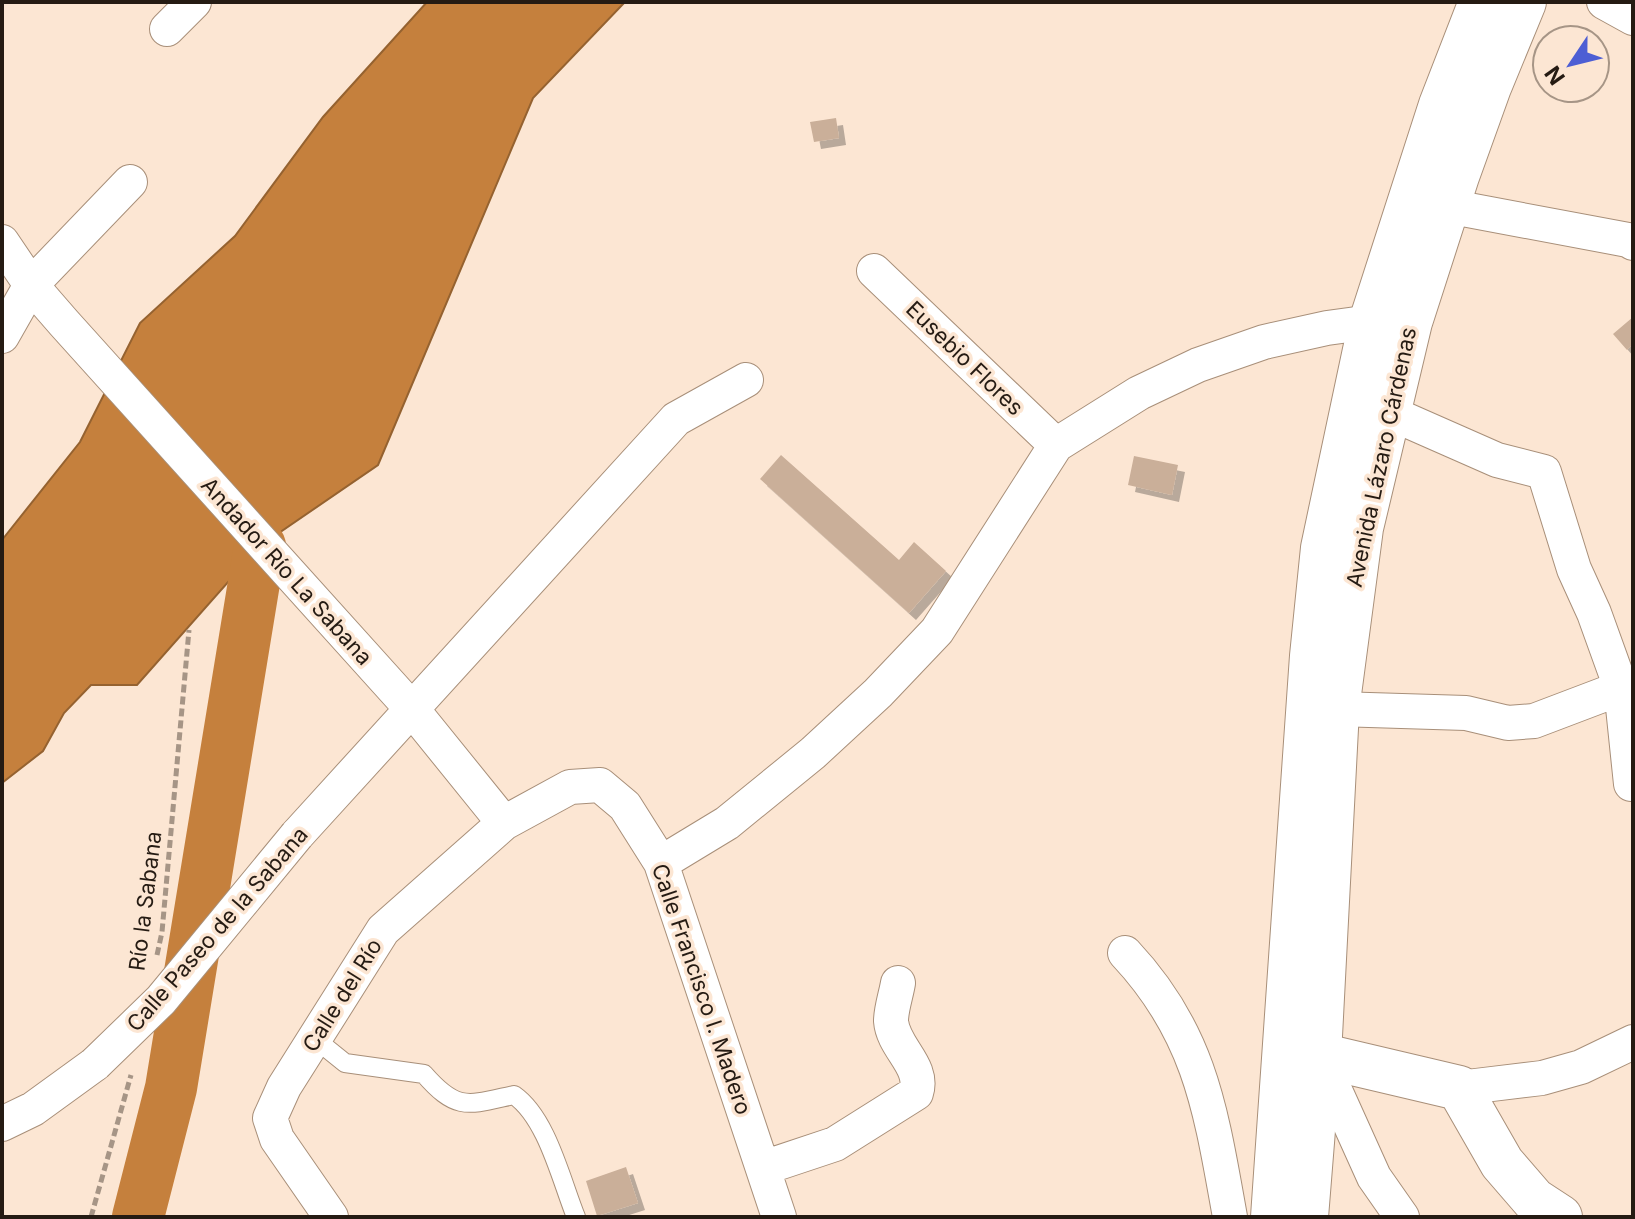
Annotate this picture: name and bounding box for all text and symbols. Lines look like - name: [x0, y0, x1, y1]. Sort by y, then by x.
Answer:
- north arrow: [1531, 24, 1611, 104]
- text: N: [1539, 61, 1570, 90]
- street label: Eusebio Flores: [901, 296, 1029, 420]
- street label: Avenida Lázaro Cárdenas: [1341, 325, 1421, 589]
- street label: Andador Río La Sabana: [196, 472, 378, 670]
- street label: Calle Paseo de la Sabana: [121, 821, 313, 1037]
- street label: Río la Sabana: [124, 830, 166, 972]
- street label: Calle Francisco I. Madero: [647, 860, 757, 1118]
- street label: Calle del Río: [297, 934, 387, 1056]

